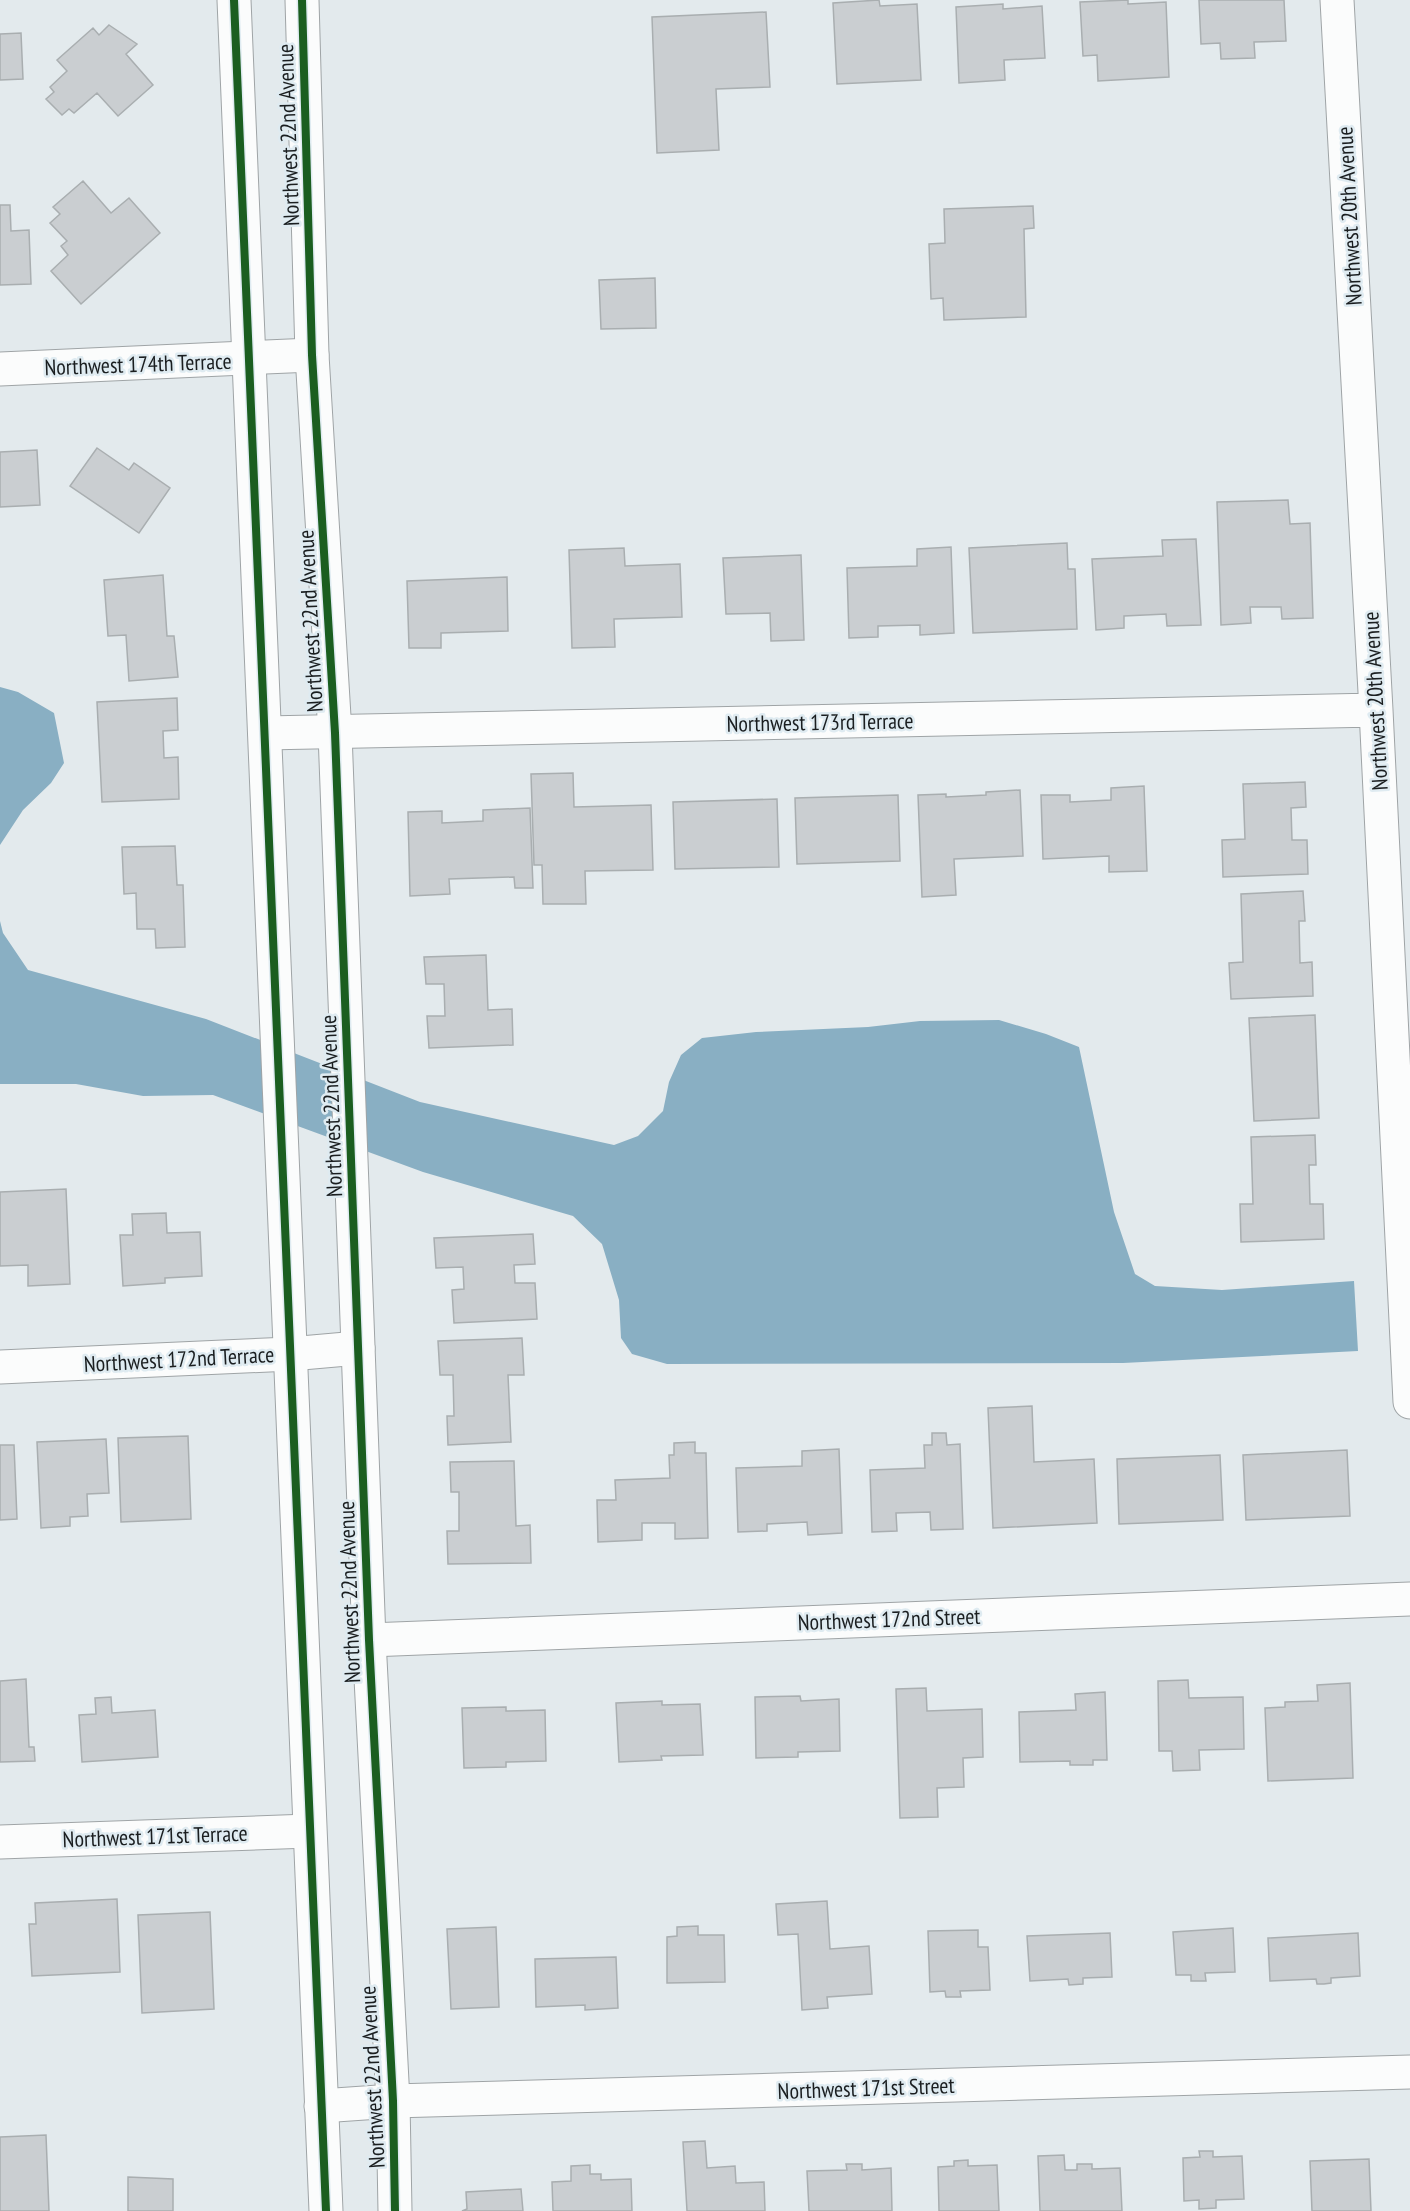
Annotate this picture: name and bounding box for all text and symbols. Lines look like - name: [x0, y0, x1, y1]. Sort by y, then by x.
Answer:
- street label: Northwest 22nd Avenue: [271, 43, 305, 227]
- street label: Northwest 20th Avenue: [1330, 126, 1368, 306]
- street label: Northwest 174th Terrace: [44, 347, 232, 381]
- street label: Northwest 22nd Avenue: [291, 529, 329, 713]
- street label: Northwest 20th Avenue: [1356, 611, 1394, 791]
- street label: Northwest 173rd Terrace: [726, 706, 914, 738]
- street label: Northwest 22nd Avenue: [314, 1014, 348, 1198]
- street label: Northwest 172nd Terrace: [83, 1340, 275, 1378]
- street label: Northwest 22nd Avenue: [332, 1500, 366, 1684]
- street label: Northwest 172nd Street: [797, 1602, 981, 1636]
- street label: Northwest 171st Terrace: [62, 1819, 248, 1853]
- street label: Northwest 22nd Avenue: [353, 1985, 391, 2169]
- street label: Northwest 171st Street: [777, 2071, 955, 2105]

